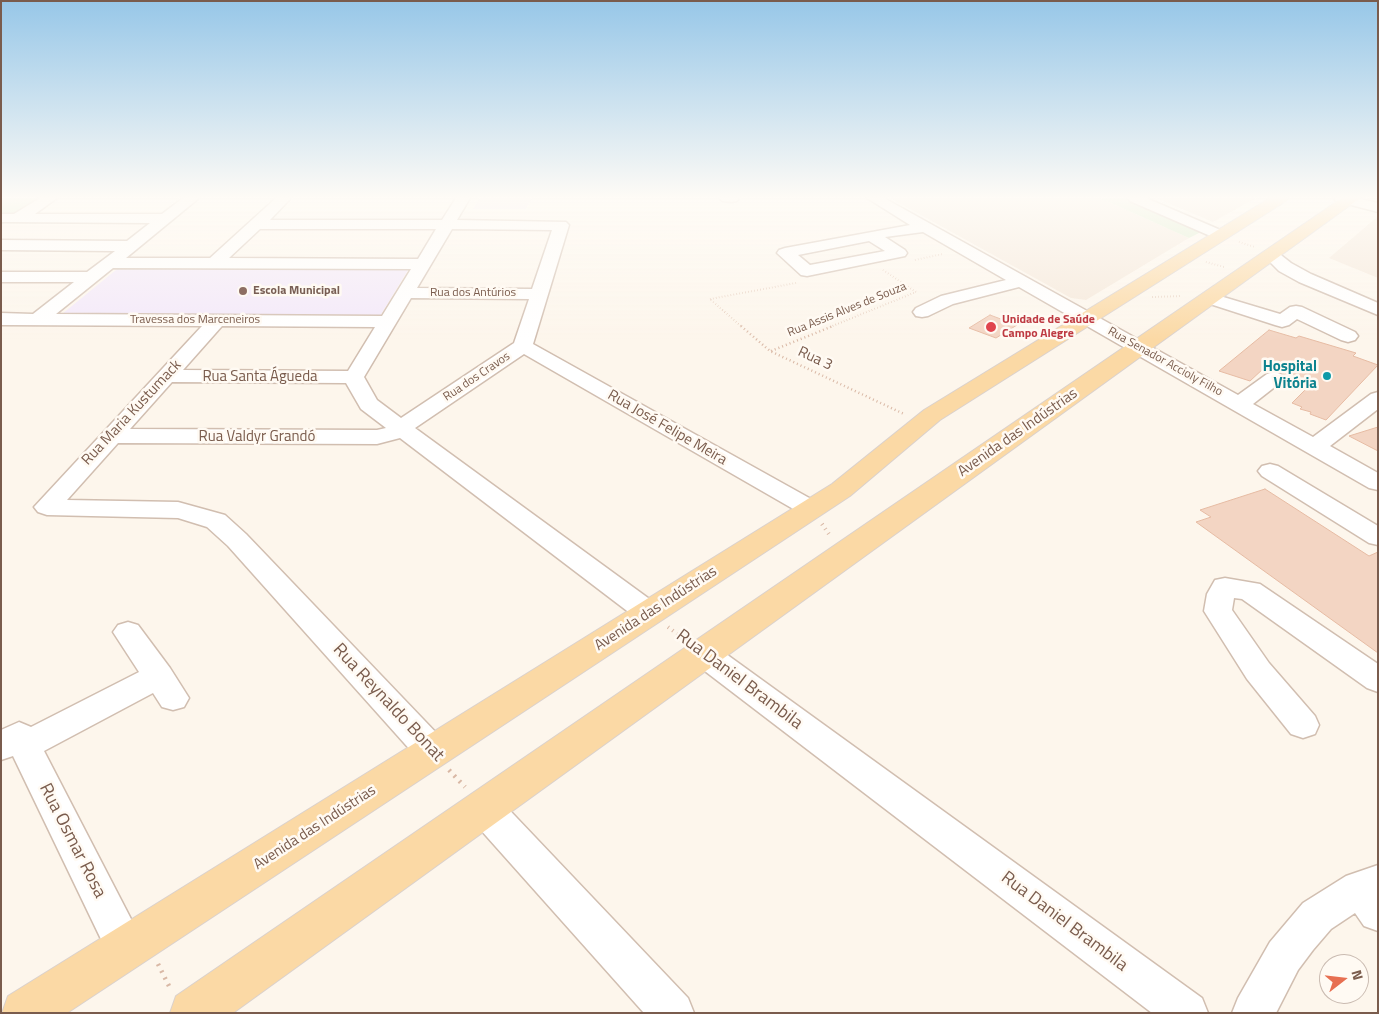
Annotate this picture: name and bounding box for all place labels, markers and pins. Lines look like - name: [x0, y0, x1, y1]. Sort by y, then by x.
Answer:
- place label: Escola Municipal: [253, 284, 340, 298]
- marker: Escola Municipal: [237, 285, 249, 297]
- place label: Unidade de Saúde Campo Alegre: [1002, 313, 1095, 341]
- marker: Unidade de Saúde Campo Alegre: [984, 320, 998, 334]
- place label: Hospital Vitória: [1263, 358, 1317, 393]
- marker: Hospital Vitória: [1321, 370, 1333, 382]

